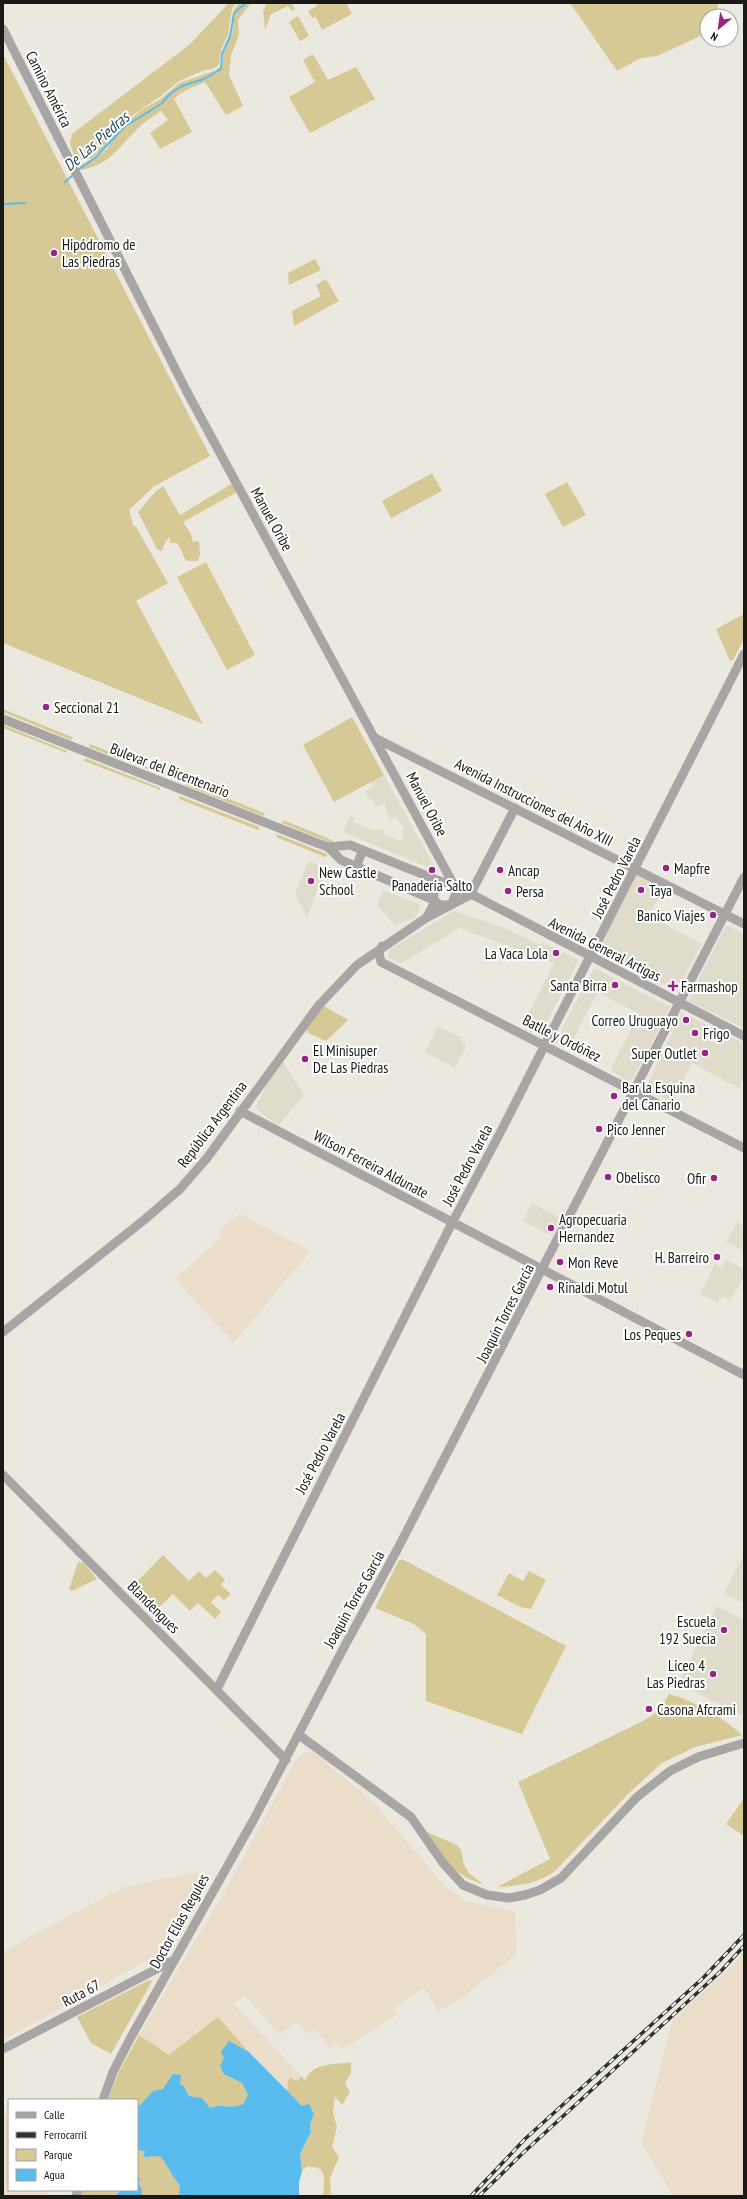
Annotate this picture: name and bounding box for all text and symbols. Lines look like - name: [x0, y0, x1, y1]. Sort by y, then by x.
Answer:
- north arrow: [699, 8, 739, 48]
- text: N: [708, 29, 720, 44]
- street label: Camino América: [22, 48, 76, 130]
- water label: De Las Piedras: [59, 106, 134, 175]
- place label: Hipódromo de Las Piedras: [62, 235, 136, 271]
- marker: Hipódromo de Las Piedras: [49, 248, 59, 258]
- street label: Manuel Oribe: [247, 484, 297, 554]
- place label: Seccional 21: [54, 698, 119, 717]
- marker: Seccional 21: [41, 702, 51, 712]
- street label: Bulevar del Bicentenario: [108, 738, 232, 802]
- street label: Avenida Instrucciones del Año XIII: [452, 754, 616, 850]
- street label: Manuel Oribe: [402, 769, 452, 839]
- street label: José Pedro Varela: [587, 833, 645, 922]
- place label: Mapfre: [674, 859, 710, 878]
- place label: Ancap: [508, 861, 540, 880]
- place label: New Castle School: [319, 863, 376, 899]
- marker: Mapfre: [661, 863, 671, 873]
- marker: Panadería Salto: [427, 865, 437, 875]
- marker: Ancap: [495, 865, 505, 875]
- marker: New Castle School: [306, 876, 316, 886]
- place label: Panadería Salto: [392, 876, 472, 895]
- place label: Taya: [649, 881, 672, 900]
- place label: Persa: [516, 882, 544, 901]
- marker: Taya: [636, 885, 646, 895]
- marker: Persa: [503, 886, 513, 896]
- place label: Banico Viajes: [637, 906, 705, 925]
- marker: Banico Viajes: [708, 910, 718, 920]
- street label: Avenida General Artigas: [546, 913, 664, 985]
- place label: La Vaca Lola: [485, 944, 548, 963]
- marker: La Vaca Lola: [551, 948, 561, 958]
- place label: Santa Birra: [550, 976, 607, 995]
- place label: Farmashop: [681, 977, 738, 996]
- marker: Santa Birra: [610, 980, 620, 990]
- marker: Farmashop: [668, 981, 678, 991]
- street label: Batlle y Ordóñez: [520, 1010, 604, 1066]
- place label: Correo Uruguayo: [592, 1011, 678, 1030]
- marker: Correo Uruguayo: [681, 1015, 691, 1025]
- place label: Frigo: [703, 1024, 730, 1043]
- marker: Frigo: [690, 1028, 700, 1038]
- place label: El Minisuper De Las Piedras: [313, 1041, 388, 1077]
- place label: Super Outlet: [631, 1044, 697, 1063]
- marker: Super Outlet: [700, 1048, 710, 1058]
- marker: El Minisuper De Las Piedras: [300, 1054, 310, 1064]
- street label: República Argentina: [173, 1077, 251, 1171]
- place label: Bar la Esquina del Canario: [622, 1078, 695, 1114]
- marker: Bar la Esquina del Canario: [609, 1091, 619, 1101]
- place label: Pico Jenner: [607, 1120, 666, 1139]
- street label: José Pedro Varela: [437, 1121, 496, 1210]
- marker: Pico Jenner: [594, 1124, 604, 1134]
- street label: Wilson Ferreira Aldunate: [310, 1126, 432, 1202]
- place label: Obelisco: [616, 1168, 660, 1187]
- place label: Ofir: [687, 1169, 707, 1188]
- marker: Obelisco: [603, 1172, 613, 1182]
- marker: Ofir: [709, 1173, 719, 1183]
- place label: Agropecuaria Hernandez: [559, 1210, 627, 1246]
- marker: Agropecuaria Hernandez: [546, 1223, 556, 1233]
- place label: H. Barreiro: [655, 1248, 709, 1267]
- marker: H. Barreiro: [712, 1252, 722, 1262]
- place label: Mon Reve: [568, 1253, 618, 1272]
- marker: Mon Reve: [555, 1257, 565, 1267]
- street label: Joaquín Torres García: [472, 1261, 538, 1366]
- place label: Rinaldi Motul: [558, 1278, 628, 1297]
- marker: Rinaldi Motul: [545, 1282, 555, 1292]
- place label: Los Peques: [624, 1325, 681, 1344]
- marker: Los Peques: [684, 1329, 694, 1339]
- street label: José Pedro Varela: [290, 1409, 349, 1498]
- street label: Joaquín Torres García: [319, 1547, 389, 1652]
- street label: Blandengues: [124, 1577, 184, 1637]
- place label: Escuela 192 Suecia: [659, 1612, 716, 1648]
- marker: Escuela 192 Suecia: [719, 1625, 729, 1635]
- place label: Liceo 4 Las Piedras: [647, 1656, 705, 1692]
- marker: Liceo 4 Las Piedras: [708, 1669, 718, 1679]
- place label: Casona Afcrami: [657, 1700, 736, 1719]
- marker: Casona Afcrami: [644, 1704, 654, 1714]
- street label: Doctor Elías Regules: [145, 1870, 213, 1972]
- street label: Ruta 67: [59, 1975, 103, 2011]
- legend: [8, 2099, 138, 2191]
- text: Calle: [44, 2107, 65, 2122]
- text: Ferrocarril: [44, 2127, 87, 2142]
- text: Parque: [44, 2147, 73, 2162]
- text: Agua: [44, 2167, 65, 2182]

